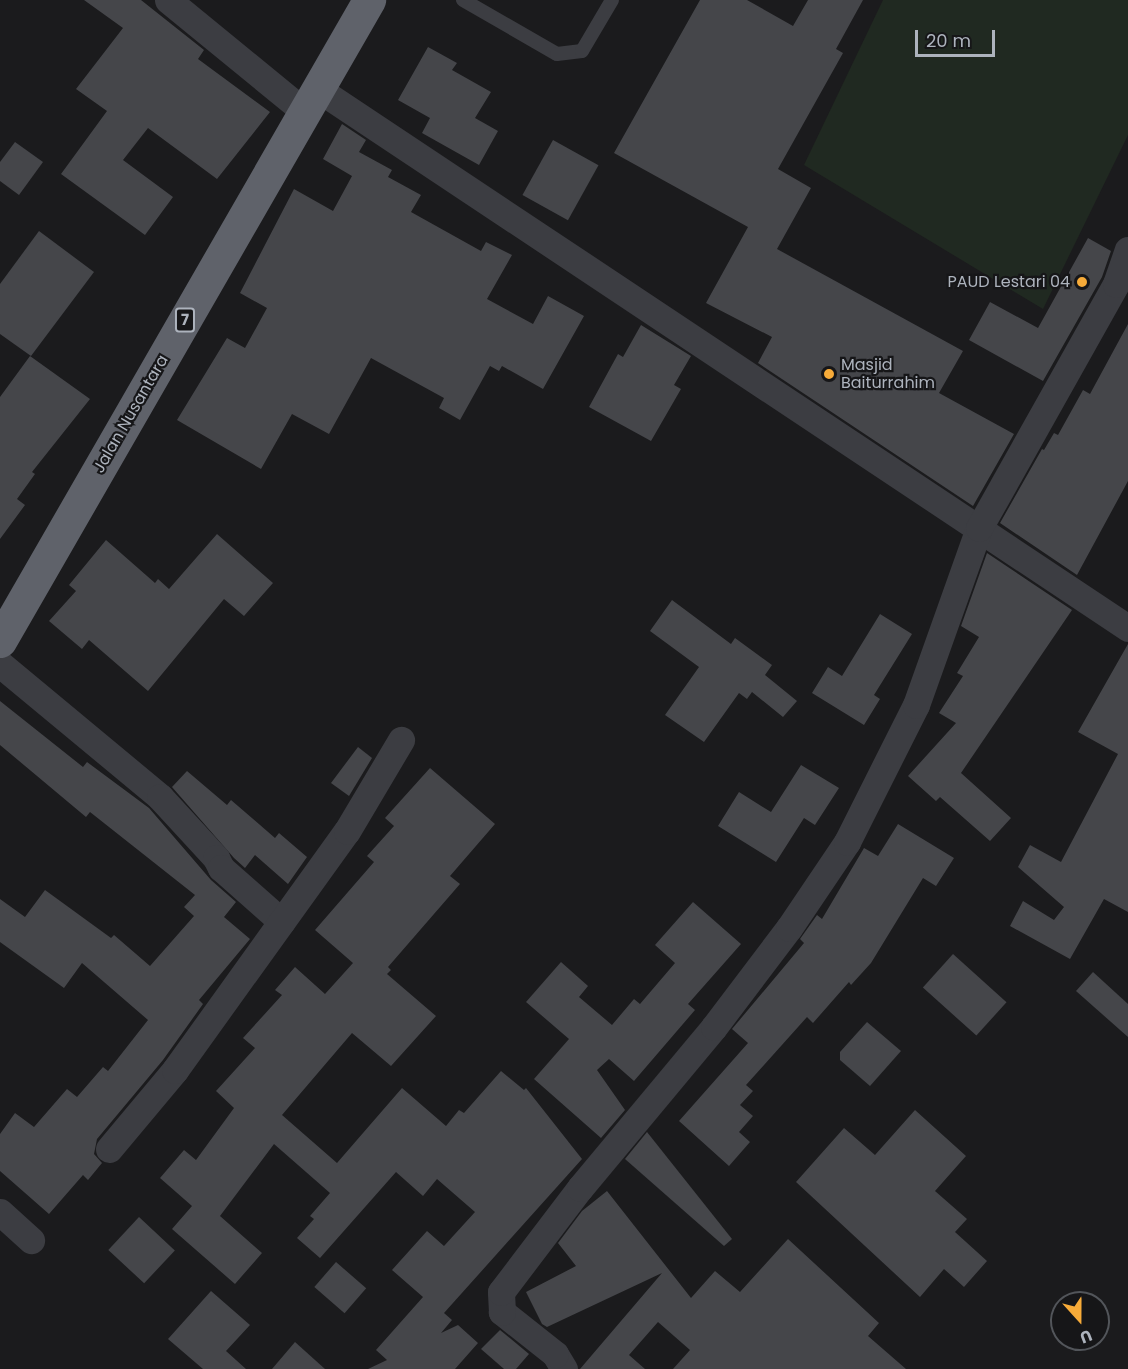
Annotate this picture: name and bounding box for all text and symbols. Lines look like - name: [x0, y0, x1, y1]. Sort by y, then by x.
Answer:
- scale bar: [918, 18, 998, 56]
- text: 20 m: [926, 28, 971, 53]
- place label: PAUD Lestari 04: [947, 272, 1070, 292]
- marker: PAUD Lestari 04: [1075, 275, 1089, 289]
- road number: 7: [174, 308, 195, 332]
- street label: Jalan Nusantara: [89, 352, 173, 476]
- place label: Masjid Baiturrahim: [841, 355, 935, 393]
- marker: Masjid Baiturrahim: [822, 367, 836, 381]
- north arrow: [1050, 1291, 1110, 1351]
- text: U: [1077, 1324, 1095, 1349]

